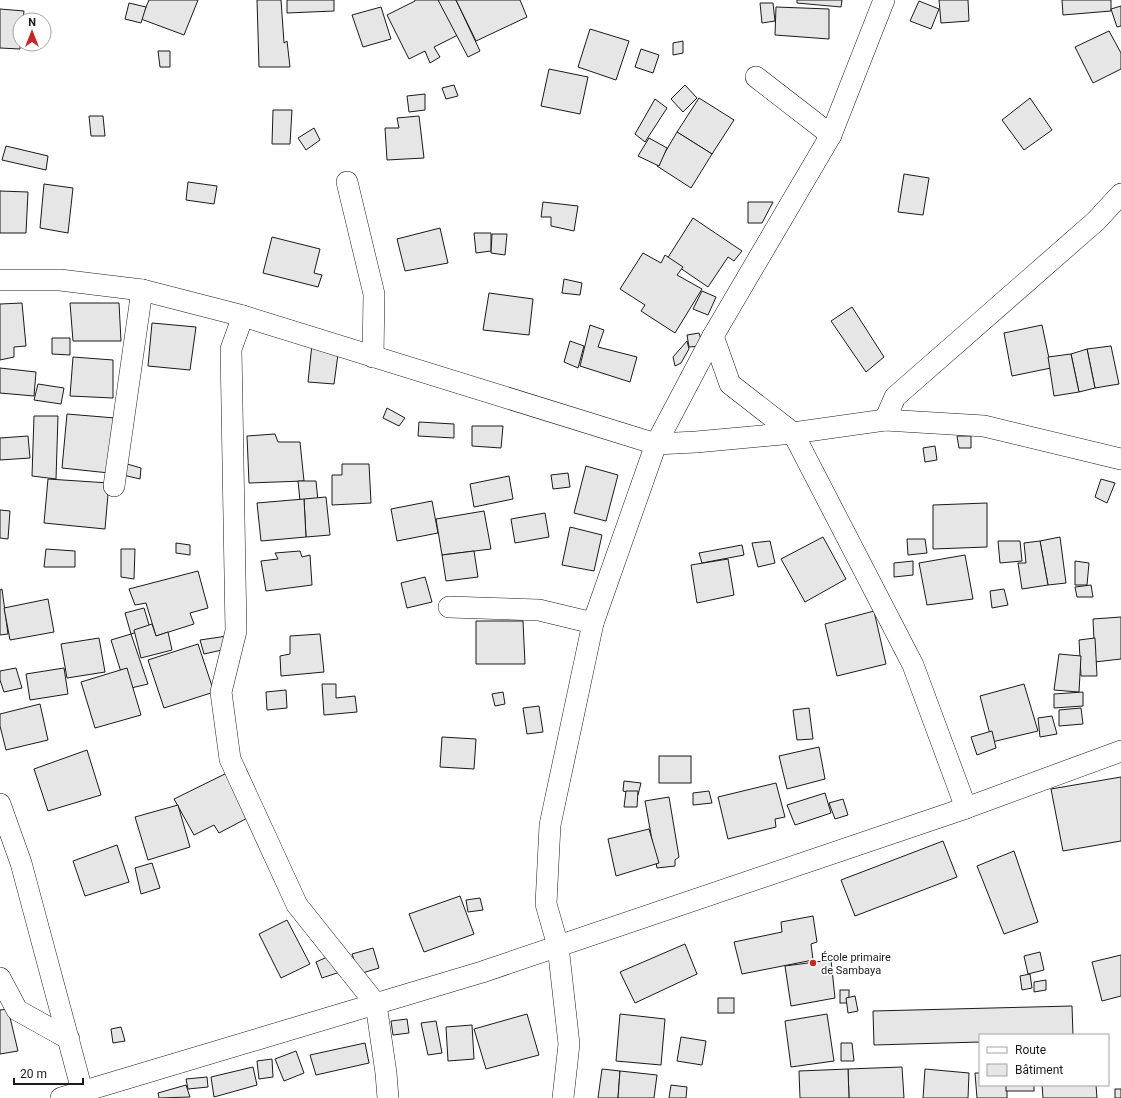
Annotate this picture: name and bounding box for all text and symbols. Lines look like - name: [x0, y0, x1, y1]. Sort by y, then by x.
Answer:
- north arrow: [12, 12, 52, 52]
- text: N: [28, 16, 36, 29]
- place label: École primaire de Sambaya: [821, 951, 891, 977]
- marker: École primaire de Sambaya: [808, 958, 818, 968]
- legend: [979, 1034, 1109, 1086]
- text: Route: [1015, 1043, 1046, 1057]
- scale bar: [14, 1060, 83, 1086]
- text: Bâtiment: [1015, 1063, 1063, 1077]
- text: 20 m: [20, 1067, 47, 1081]

